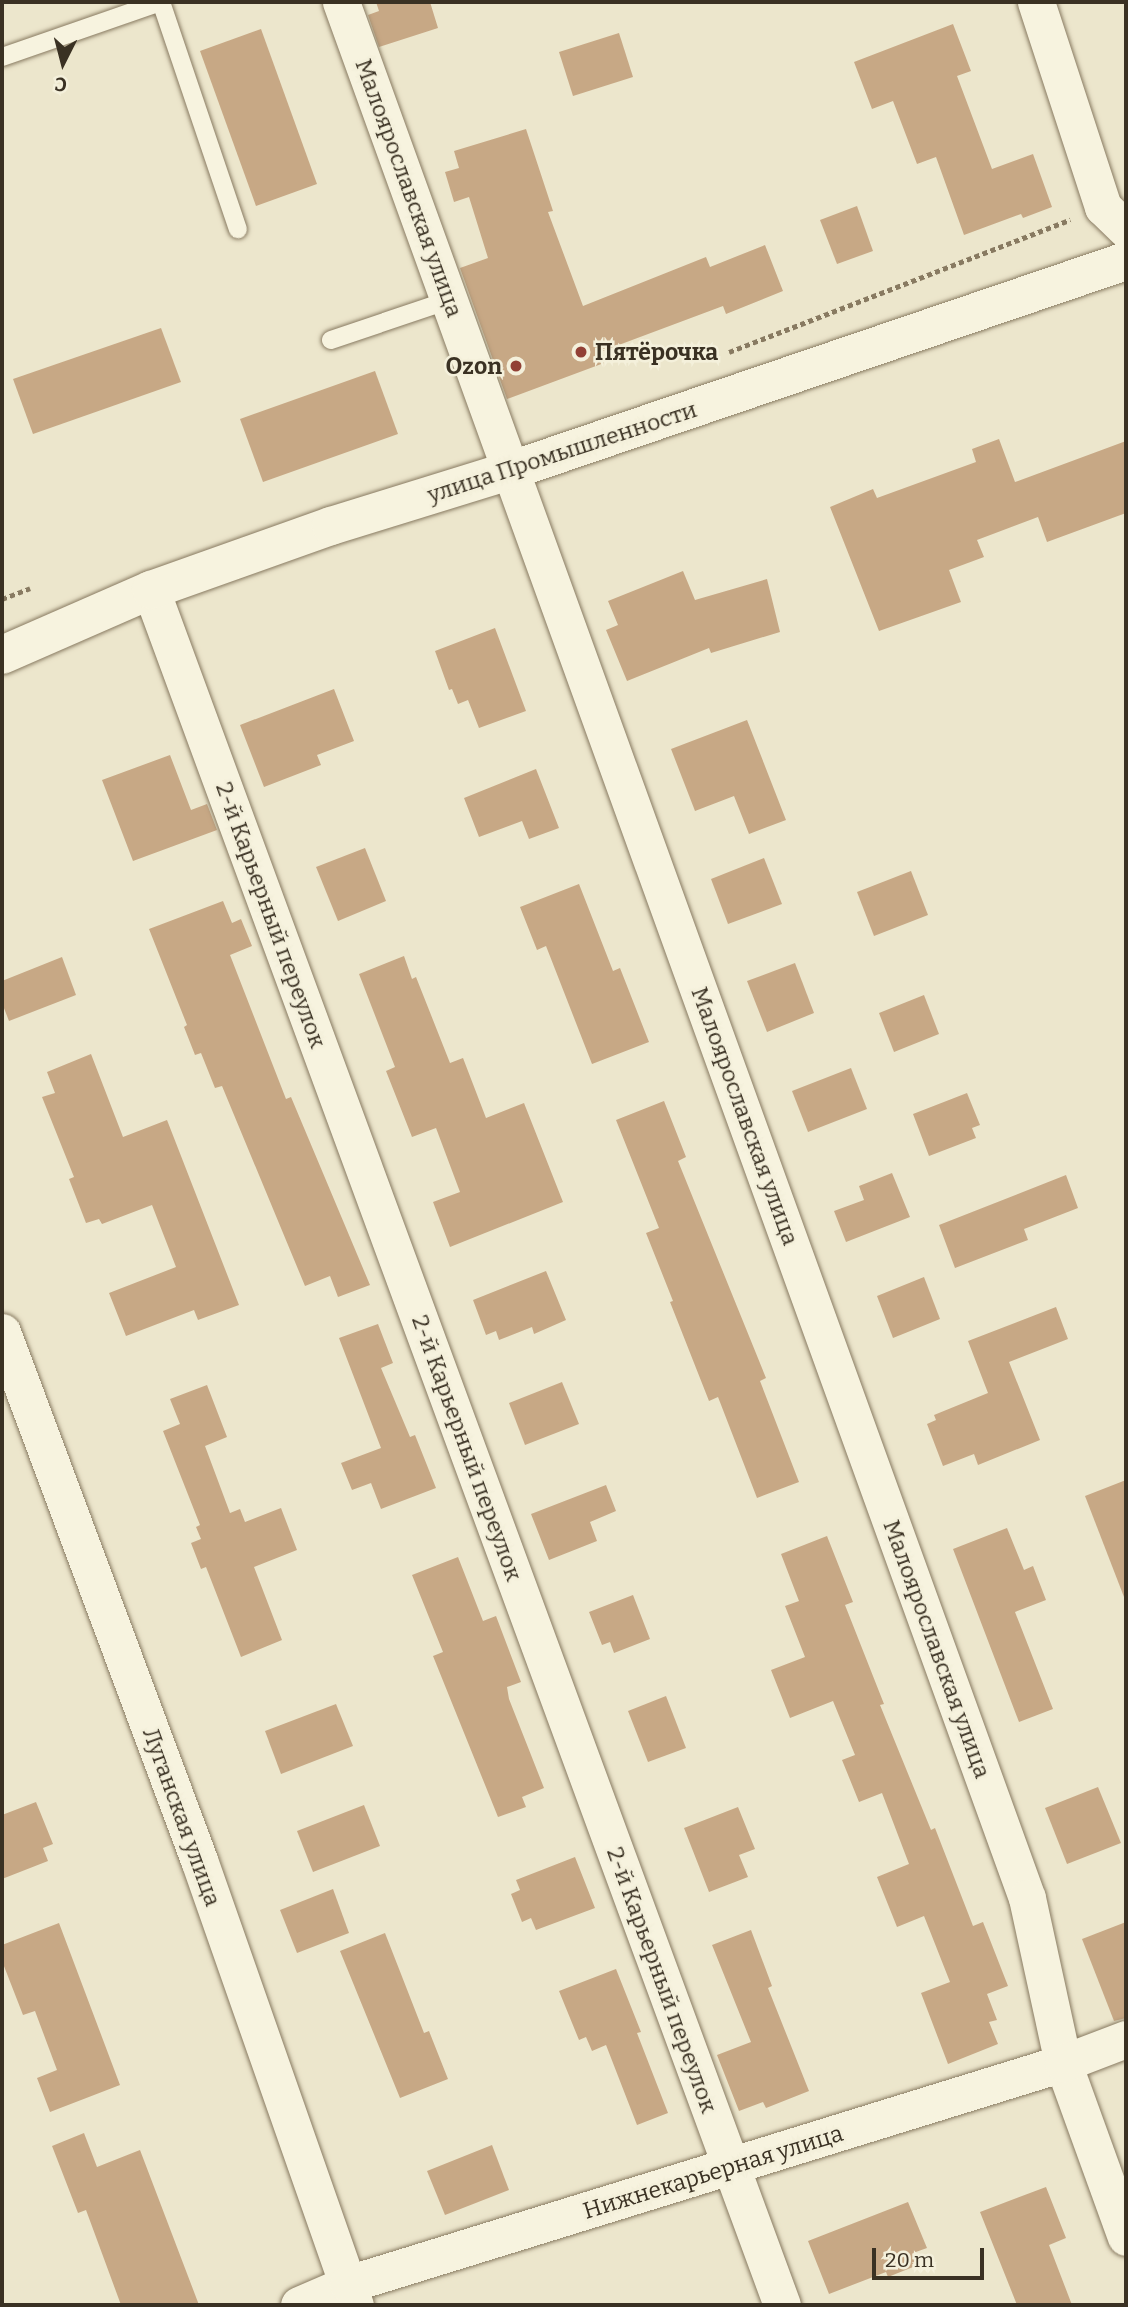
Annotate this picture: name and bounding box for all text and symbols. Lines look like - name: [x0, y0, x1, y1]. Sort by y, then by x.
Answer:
- north arrow: [28, 28, 98, 98]
- street label: Малоярославская улица: [349, 55, 469, 321]
- text: С: [54, 72, 68, 96]
- place label: Пятёрочка: [595, 338, 718, 366]
- marker: Пятёрочка: [573, 344, 589, 360]
- place label: Ozon: [445, 352, 502, 380]
- marker: Ozon: [508, 358, 524, 374]
- street label: улица Промышленности: [424, 395, 700, 509]
- street label: 2-й Карьерный переулок: [210, 778, 332, 1052]
- street label: Малоярославская улица: [685, 983, 805, 1249]
- street label: 2-й Карьерный переулок: [406, 1311, 528, 1585]
- street label: Малоярославская улица: [877, 1516, 997, 1782]
- street label: Луганская улица: [137, 1724, 227, 1910]
- street label: 2-й Карьерный переулок: [601, 1843, 723, 2117]
- street label: Нижнекарьерная улица: [580, 2119, 846, 2225]
- scale bar: [876, 2234, 988, 2278]
- text: 20 m: [885, 2247, 934, 2273]

